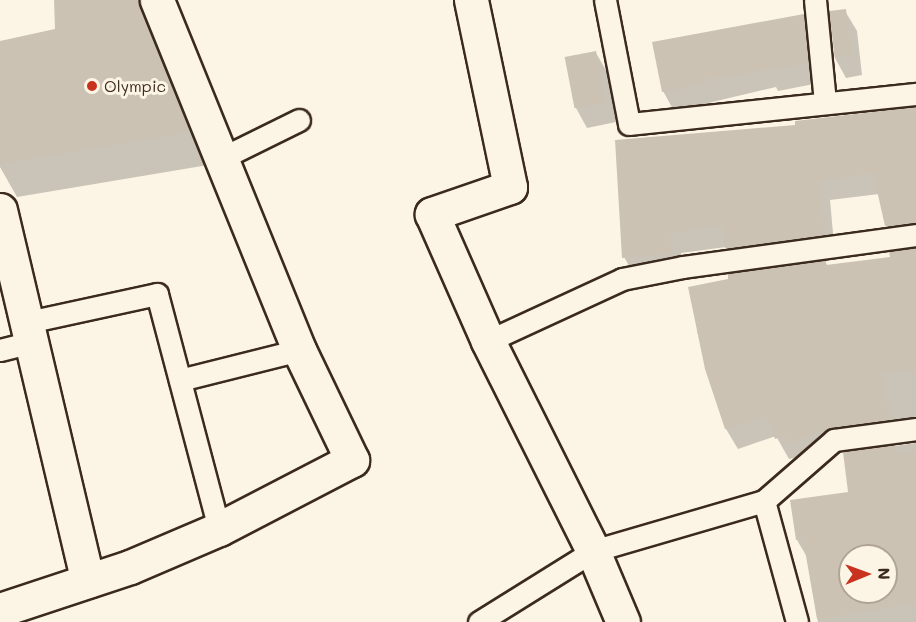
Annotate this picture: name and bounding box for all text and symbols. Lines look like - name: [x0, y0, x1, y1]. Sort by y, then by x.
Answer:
- place label: Olympic: [104, 76, 166, 96]
- marker: Olympic: [85, 79, 99, 93]
- north arrow: [838, 544, 898, 604]
- text: N: [874, 567, 895, 580]

